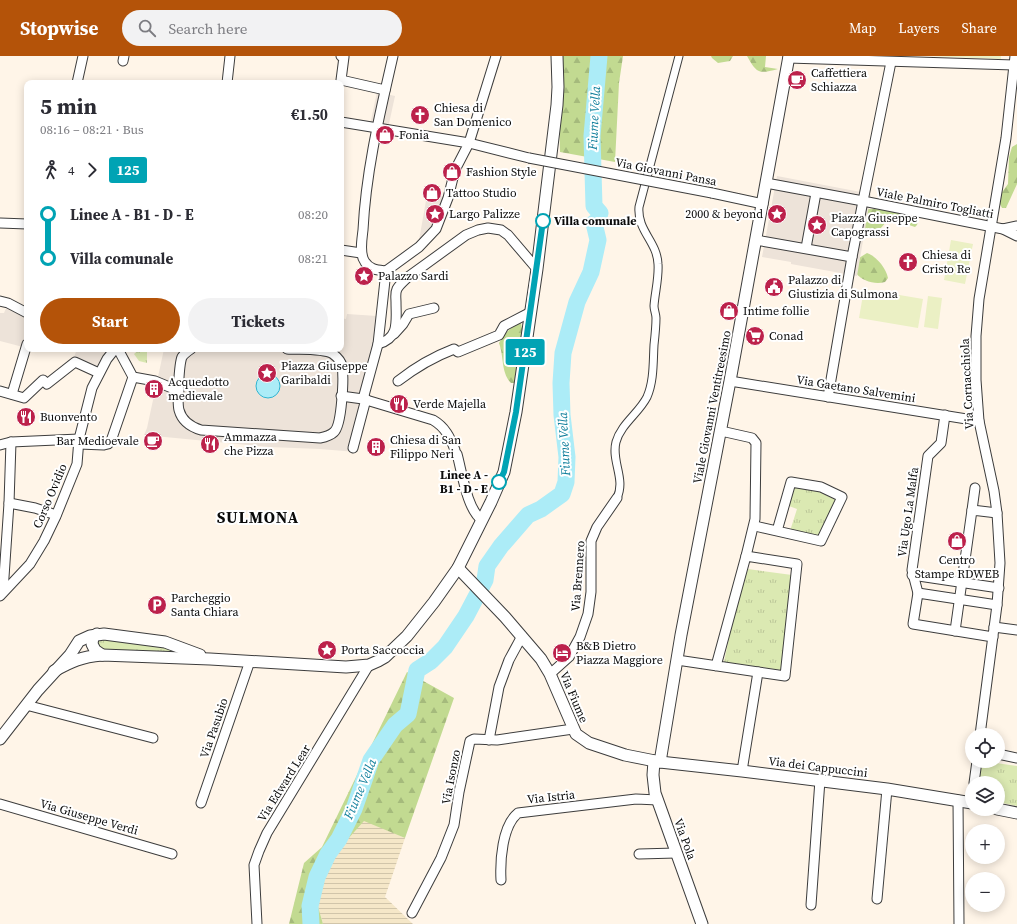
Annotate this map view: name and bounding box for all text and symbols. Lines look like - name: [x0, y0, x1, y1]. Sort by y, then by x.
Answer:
- search box: [122, 10, 402, 46]
- text: Stopwise: [20, 15, 98, 41]
- icon: search: [136, 17, 158, 39]
- text: Search here: [168, 18, 248, 39]
- text: Map: [849, 18, 876, 38]
- text: Layers: [898, 18, 940, 38]
- text: Share: [962, 18, 997, 38]
- place label: Caffettiera Schiazza: [811, 65, 868, 95]
- cafe icon: Caffettiera Schiazza: [786, 69, 808, 91]
- water label: Fiume Vella: [584, 85, 604, 151]
- text: 5 min: [40, 91, 97, 121]
- place label: Chiesa di San Domenico: [434, 100, 512, 130]
- text: €1.50: [291, 104, 328, 125]
- church icon: Chiesa di San Domenico: [409, 104, 431, 126]
- text: 08:16 – 08:21 · Bus: [40, 121, 144, 138]
- shop icon: Fonia: [374, 124, 396, 146]
- place label: Fonia: [399, 127, 430, 143]
- street label: Via Giovanni Pansa: [614, 154, 719, 190]
- icon: walk: [40, 159, 62, 181]
- icon: forward: [81, 159, 103, 181]
- text: 125: [117, 160, 139, 180]
- shop icon: Fashion Style: [441, 161, 463, 183]
- text: 4: [68, 162, 75, 179]
- place label: Fashion Style: [466, 164, 537, 180]
- shop icon: Tattoo Studio: [421, 182, 443, 204]
- street label: Viale Palmiro Togliatti: [875, 184, 995, 222]
- place label: Tattoo Studio: [446, 185, 517, 201]
- place icon: Largo Palizze: [424, 203, 446, 225]
- place icon: 2000 & beyond: [766, 203, 788, 225]
- text: Linee A - B1 - D - E: [70, 204, 194, 225]
- text: 08:20: [298, 206, 328, 223]
- place label: Largo Palizze: [449, 206, 520, 222]
- place label: 2000 & beyond: [685, 206, 763, 222]
- place label: Piazza Giuseppe Capograssi: [831, 210, 918, 240]
- marker: Villa comunale: [535, 213, 551, 229]
- place label: Villa comunale: [554, 213, 637, 229]
- place icon: Piazza Giuseppe Capograssi: [806, 214, 828, 236]
- place label: Chiesa di Cristo Re: [922, 247, 971, 277]
- text: Villa comunale: [70, 248, 173, 269]
- text: 08:21: [298, 250, 328, 267]
- church icon: Chiesa di Cristo Re: [897, 251, 919, 273]
- place icon: Palazzo Sardi: [353, 265, 375, 287]
- place label: Palazzo Sardi: [378, 268, 449, 284]
- place label: Palazzo di Giustizia di Sulmona: [788, 272, 899, 302]
- public building icon: Palazzo di Giustizia di Sulmona: [763, 276, 785, 298]
- button: Start: [40, 298, 180, 344]
- button: Tickets: [188, 298, 328, 344]
- shop icon: Intime follie: [718, 300, 740, 322]
- place label: Intime follie: [743, 303, 809, 319]
- supermarket icon: Conad: [744, 325, 766, 347]
- street label: Viale Giovanni Ventitreesimo: [689, 328, 735, 485]
- place label: Conad: [769, 328, 804, 344]
- street label: Via Cornacchiola: [957, 337, 977, 430]
- line badge: 125: [502, 339, 548, 365]
- text: 125: [514, 342, 536, 362]
- place label: Piazza Giuseppe Garibaldi: [281, 358, 368, 388]
- place icon: Piazza Giuseppe Garibaldi: [256, 362, 278, 384]
- street label: Via Gaetano Salvemini: [795, 372, 917, 406]
- place label: Acquedotto medievale: [168, 374, 229, 404]
- building icon: Acquedotto medievale: [143, 378, 165, 400]
- restaurant icon: Verde Majella: [388, 393, 410, 415]
- place label: Verde Majella: [413, 396, 487, 412]
- restaurant icon: Buonvento: [15, 406, 37, 428]
- place label: Buonvento: [40, 409, 98, 425]
- water label: Fiume Vella: [554, 411, 574, 477]
- place label: Ammazza che Pizza: [224, 429, 278, 459]
- cafe icon: Bar Medioevale: [142, 430, 164, 452]
- place label: Chiesa di San Filippo Neri: [390, 432, 461, 462]
- place label: Bar Medioevale: [56, 433, 139, 449]
- restaurant icon: Ammazza che Pizza: [199, 433, 221, 455]
- building icon: Chiesa di San Filippo Neri: [365, 436, 387, 458]
- street label: Corso Ovidio: [29, 461, 71, 531]
- street label: Via Ugo La Malfa: [894, 465, 922, 558]
- place label: Linee A - B1 - D - E: [440, 467, 488, 497]
- marker: Linee A - B1 - D - E: [491, 474, 507, 490]
- district label: SULMONA: [217, 506, 299, 528]
- shop icon: Centro Stampe RDWEB: [946, 530, 968, 552]
- street label: Via Brennero: [568, 540, 588, 612]
- place label: Centro Stampe RDWEB: [915, 552, 1000, 582]
- place label: Parcheggio Santa Chiara: [171, 590, 240, 620]
- parking icon: Parcheggio Santa Chiara: [146, 594, 168, 616]
- place label: B&B Dietro Piazza Maggiore: [576, 638, 663, 668]
- place icon: Porta Saccoccia: [316, 639, 338, 661]
- place label: Porta Saccoccia: [341, 642, 425, 658]
- hotel icon: B&B Dietro Piazza Maggiore: [551, 642, 573, 664]
- street label: Via Fiume: [556, 669, 592, 725]
- street label: Via Pasubio: [196, 695, 232, 760]
- map controls: [965, 728, 1005, 912]
- button: locate: [965, 728, 1005, 768]
- street label: Via Edward Lear: [254, 741, 314, 825]
- street label: Via Isonzo: [438, 748, 464, 806]
- street label: Via dei Cappuccini: [768, 753, 869, 781]
- water label: Fiume Vella: [339, 756, 380, 823]
- button: layers: [965, 776, 1005, 816]
- street label: Via Istria: [526, 786, 577, 807]
- street label: Via Giuseppe Verdi: [38, 795, 140, 839]
- street label: Via Pola: [670, 816, 700, 863]
- button: +: [965, 824, 1005, 864]
- button: −: [965, 872, 1005, 912]

